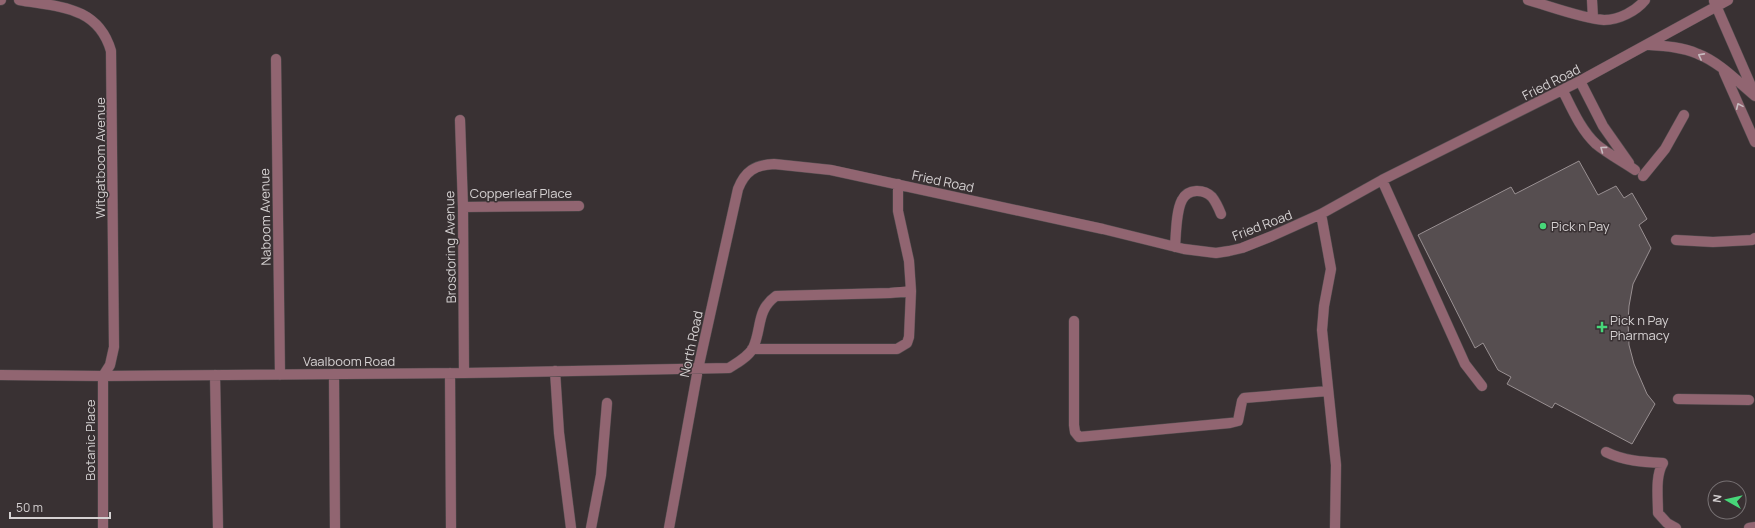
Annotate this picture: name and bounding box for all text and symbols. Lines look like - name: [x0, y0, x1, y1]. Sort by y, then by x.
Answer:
- one-way arrow: [1698, 53, 1706, 61]
- street label: Fried Road: [1519, 60, 1583, 104]
- street label: Witgatboom Avenue: [91, 97, 109, 219]
- one-way arrow: [1736, 103, 1744, 110]
- one-way arrow: [1600, 147, 1607, 154]
- street label: Fried Road: [910, 166, 976, 196]
- street label: Naboom Avenue: [255, 168, 275, 266]
- street label: Copperleaf Place: [470, 184, 573, 202]
- street label: Brosdoring Avenue: [440, 190, 460, 303]
- street label: Fried Road: [1229, 205, 1295, 245]
- place label: Pick n Pay: [1551, 217, 1610, 235]
- marker: Pick n Pay: [1538, 221, 1548, 231]
- street label: North Road: [675, 309, 707, 379]
- place label: Pick n Pay Pharmacy: [1610, 311, 1670, 344]
- marker: Pick n Pay Pharmacy: [1597, 322, 1607, 332]
- street label: Vaalboom Road: [303, 352, 395, 370]
- street label: Botanic Place: [81, 399, 99, 481]
- north arrow: [1707, 480, 1747, 520]
- text: N: [1709, 493, 1725, 503]
- scale bar: [10, 494, 110, 520]
- text: 50 m: [16, 499, 43, 516]

